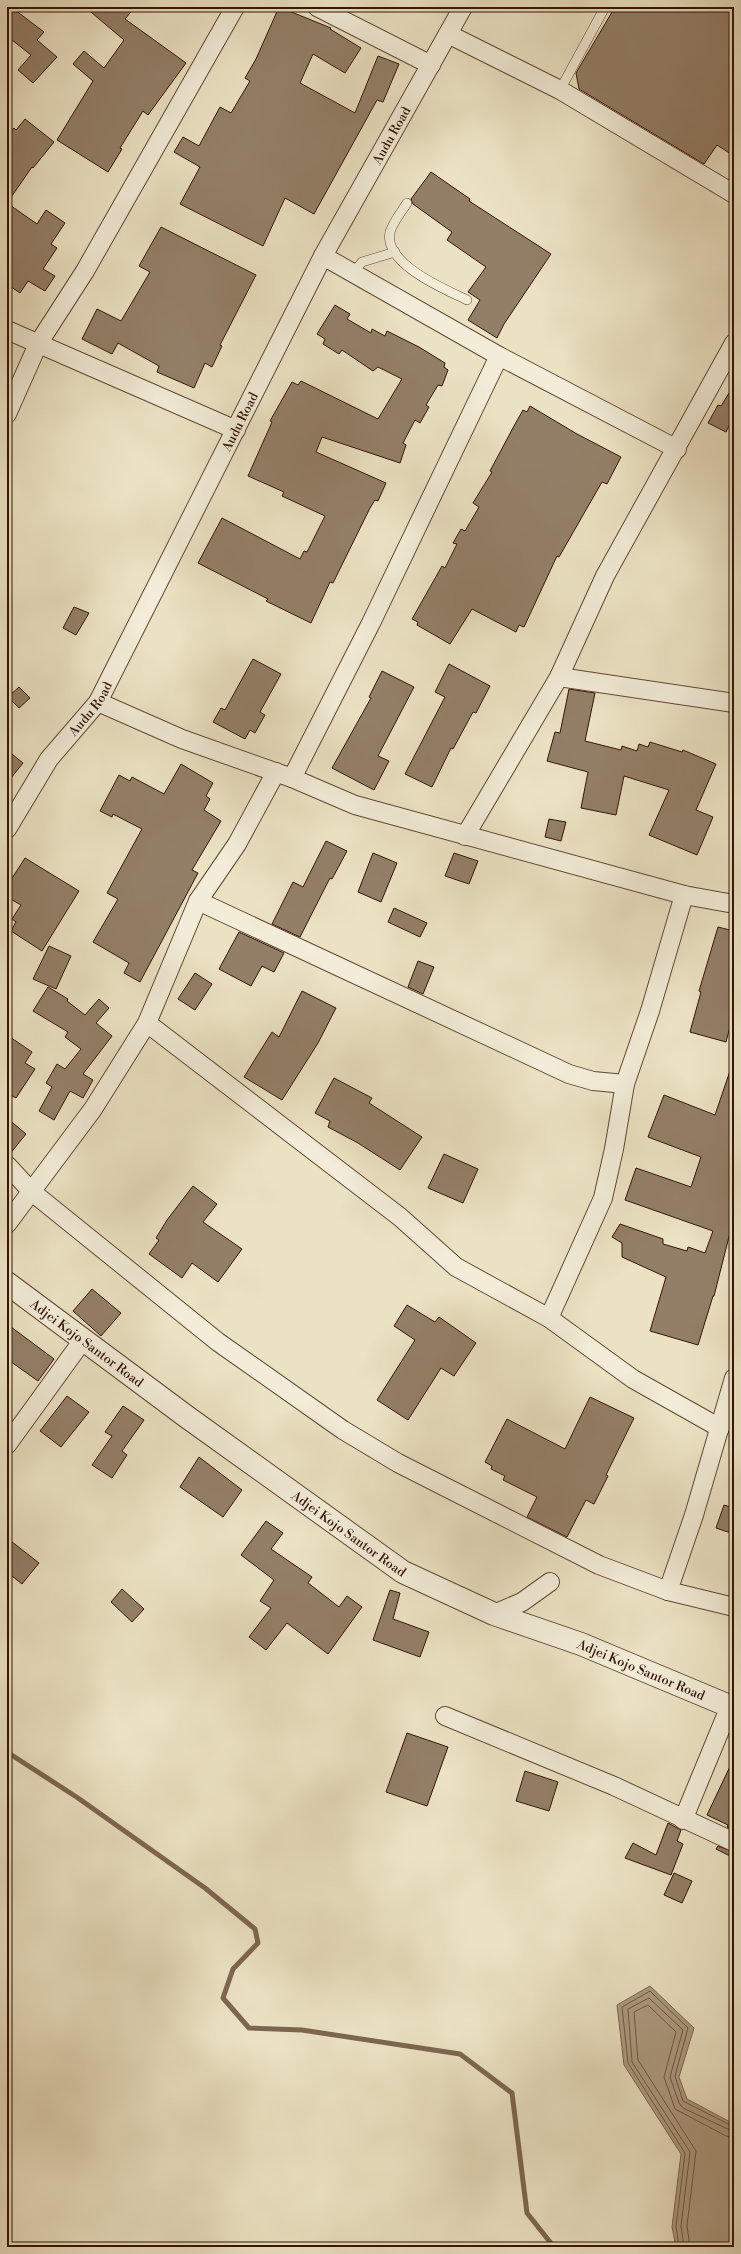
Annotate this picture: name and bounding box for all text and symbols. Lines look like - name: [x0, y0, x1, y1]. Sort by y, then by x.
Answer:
- street label: Audu Road: [369, 103, 415, 168]
- street label: Audu Road: [218, 389, 262, 455]
- street label: Audu Road: [65, 679, 116, 740]
- street label: Adjei Kojo Santor Road: [26, 1296, 147, 1391]
- street label: Adjei Kojo Santor Road: [287, 1487, 409, 1581]
- street label: Adjei Kojo Santor Road: [574, 1636, 708, 1704]

